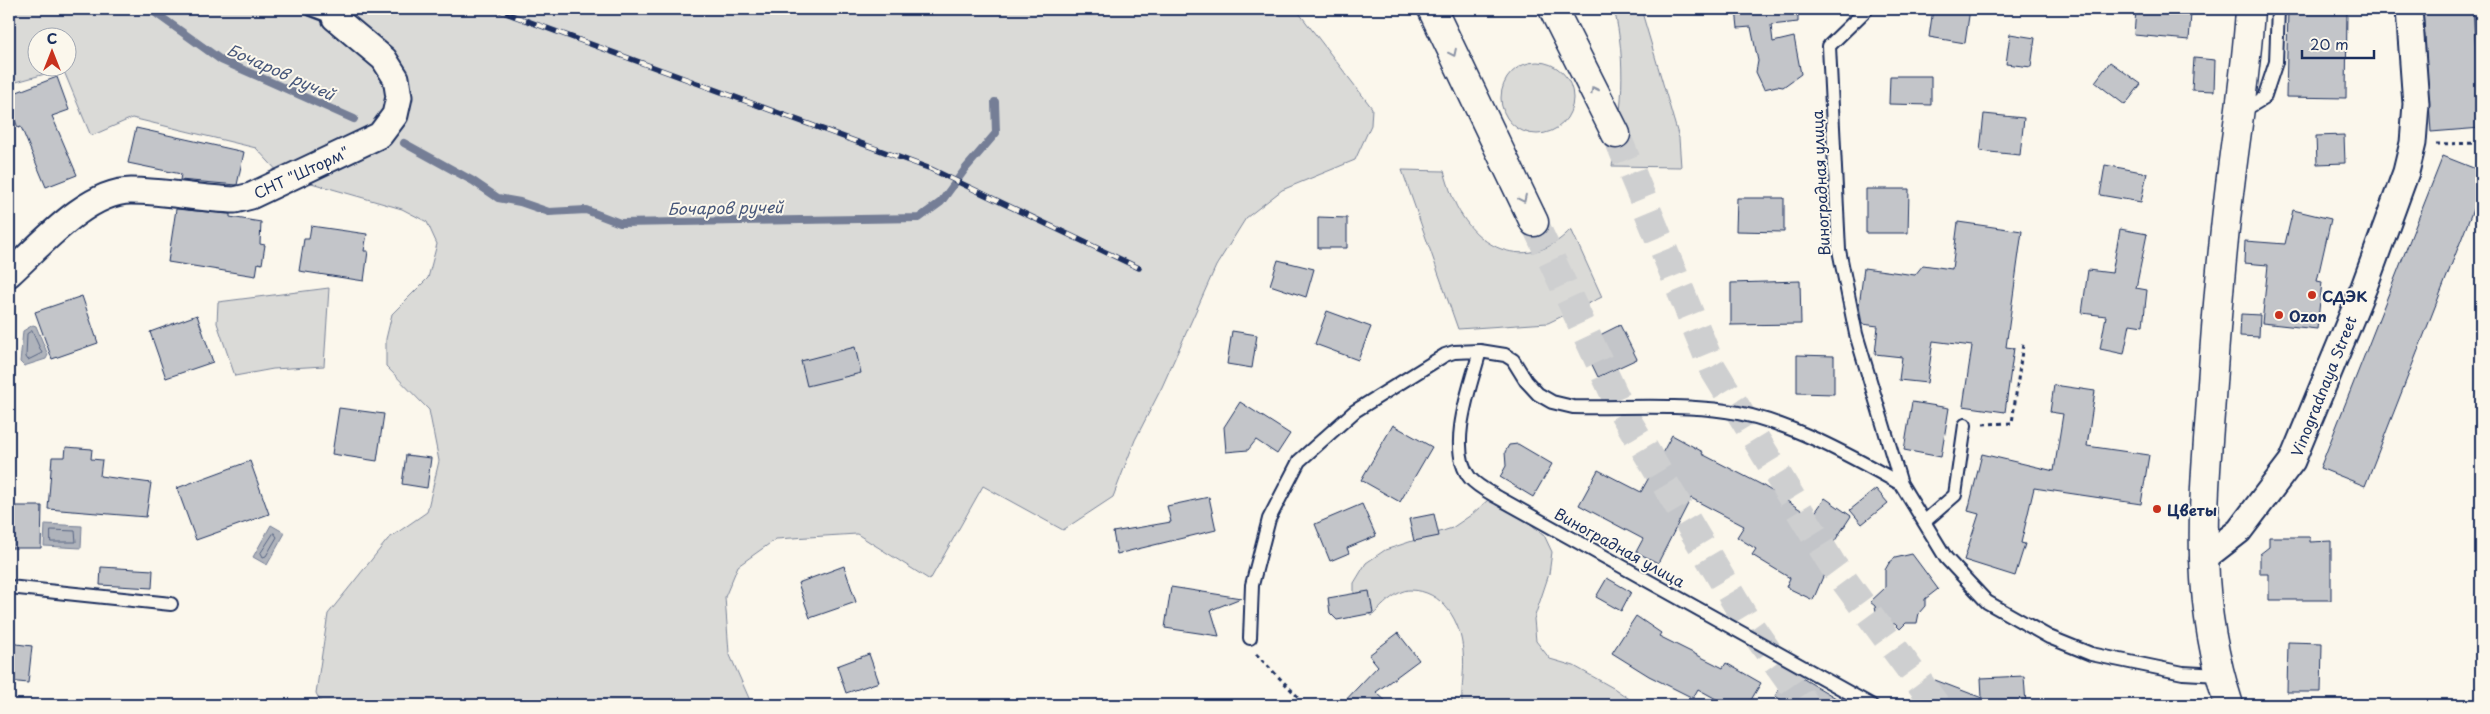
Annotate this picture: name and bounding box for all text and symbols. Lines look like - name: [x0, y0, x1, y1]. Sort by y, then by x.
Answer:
- north arrow: [28, 28, 78, 78]
- text: С: [47, 28, 57, 49]
- scale bar: [2302, 28, 2375, 60]
- text: 20 m: [2310, 32, 2349, 55]
- water label: Бочаров ручей: [223, 37, 341, 106]
- one-way arrow: [1447, 48, 1457, 57]
- one-way arrow: [1590, 86, 1600, 95]
- street label: Виноградная улица: [1805, 109, 1835, 257]
- street label: СНТ "Шторм": [250, 140, 352, 204]
- water label: Бочаров ручей: [667, 194, 785, 220]
- one-way arrow: [1517, 194, 1527, 203]
- place label: СДЭК: [2322, 284, 2367, 307]
- marker: СДЭК: [2306, 289, 2318, 301]
- place label: Ozon: [2289, 304, 2327, 327]
- marker: Ozon: [2273, 309, 2285, 321]
- street label: Vinogradnaya Street: [2284, 312, 2362, 460]
- place label: Цветы: [2167, 498, 2217, 521]
- street label: Виноградная улица: [1551, 502, 1690, 593]
- marker: Цветы: [2151, 503, 2163, 515]

